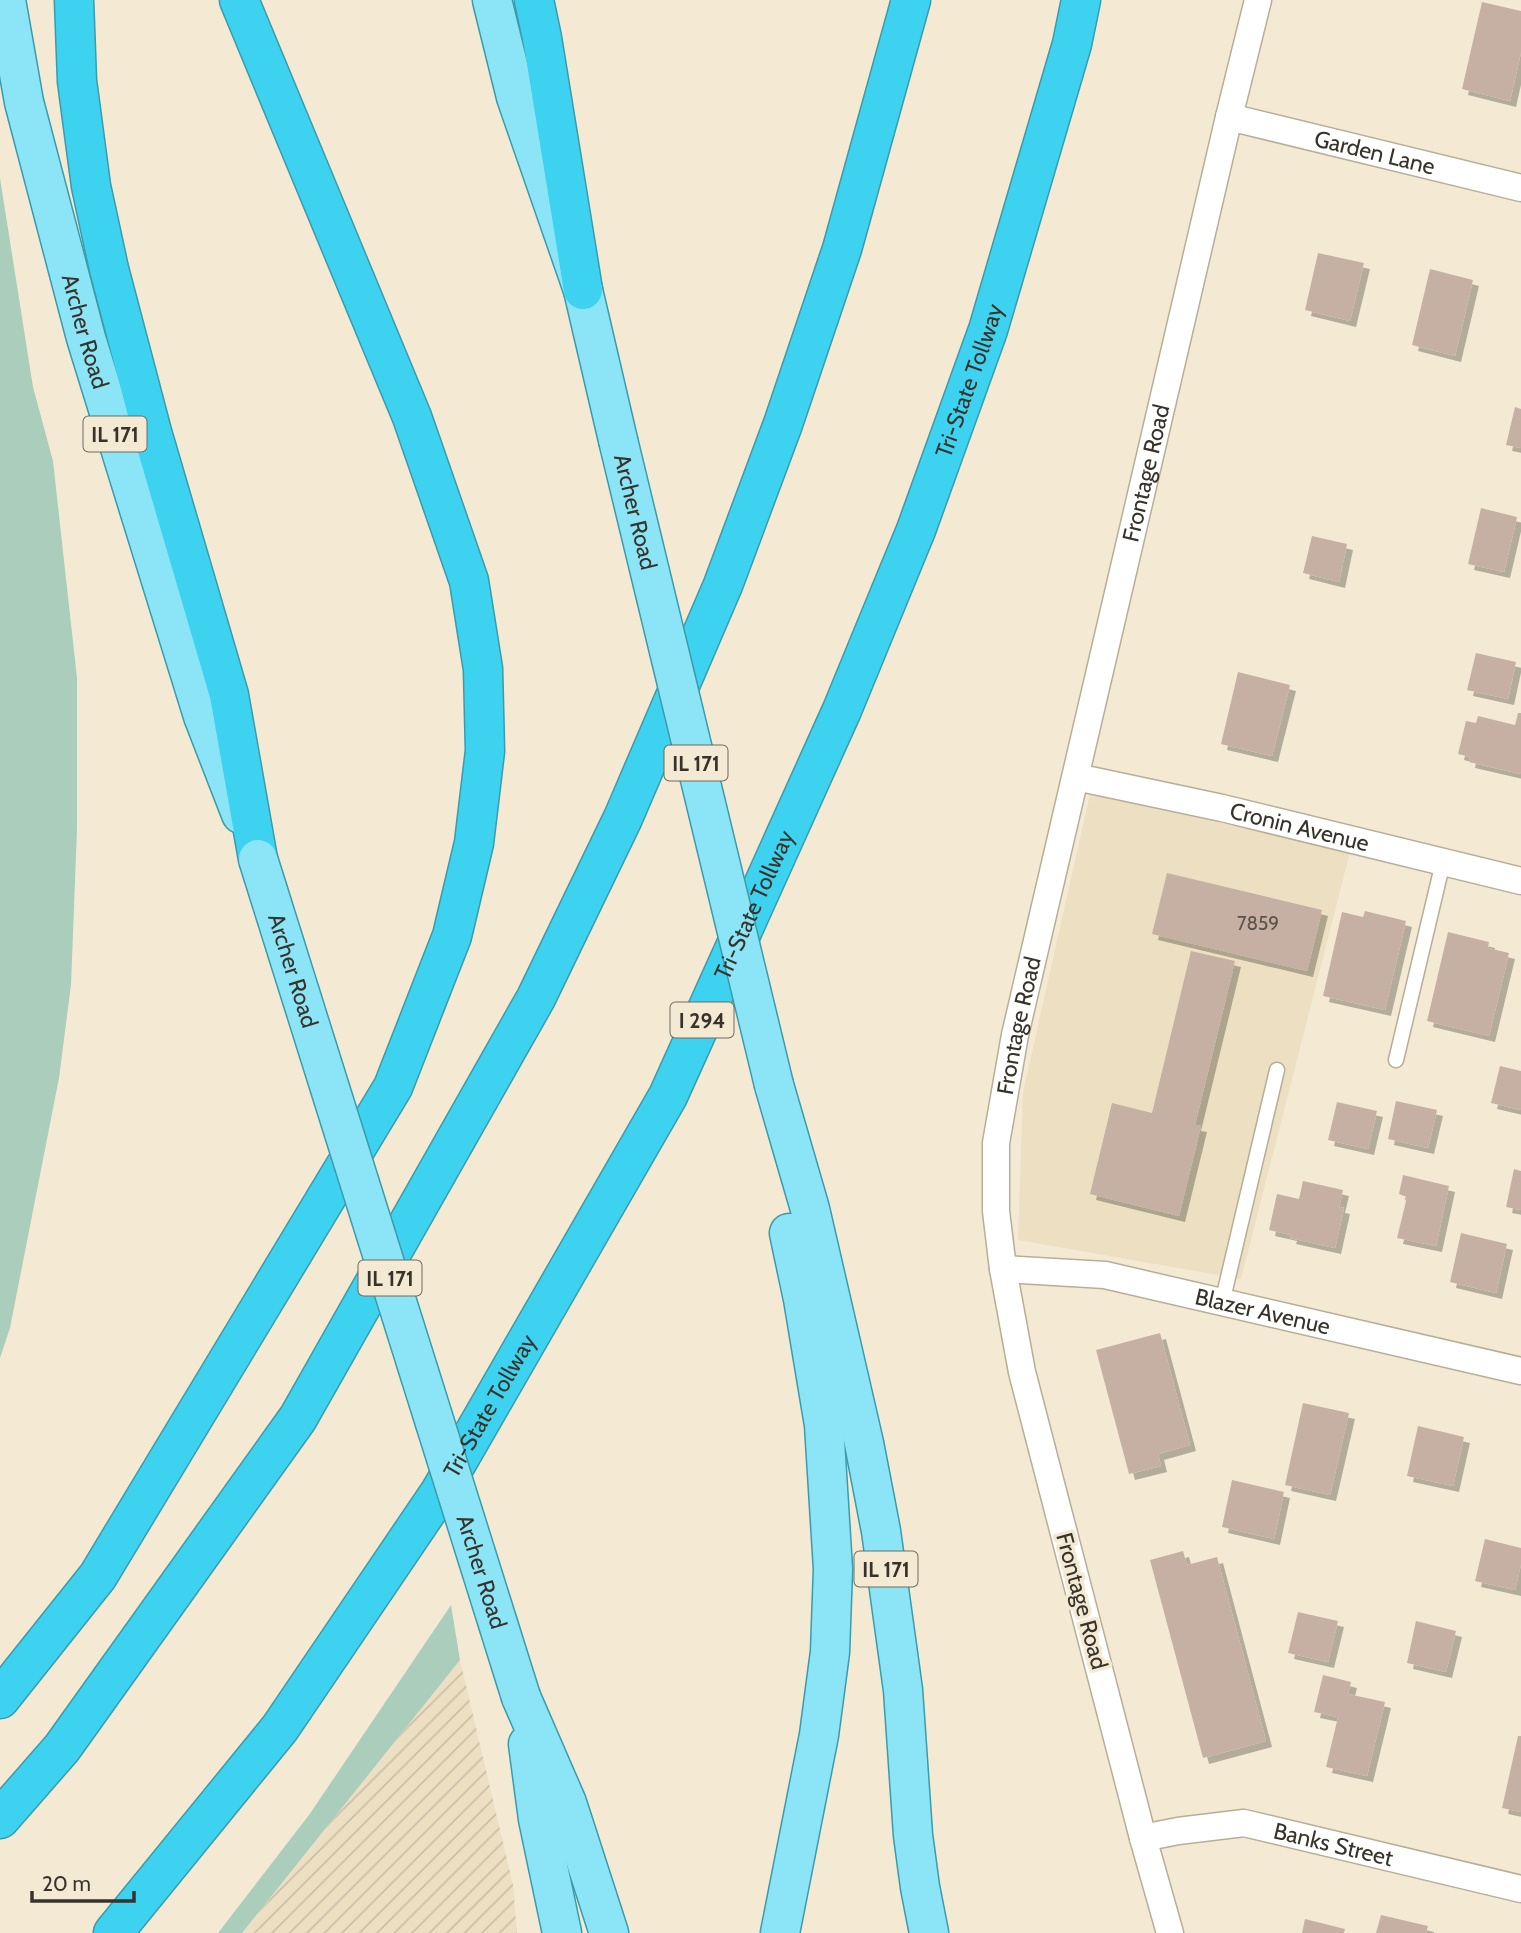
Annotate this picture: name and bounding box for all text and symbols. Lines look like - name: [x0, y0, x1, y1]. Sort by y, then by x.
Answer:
- street label: Garden Lane: [1312, 124, 1438, 181]
- street label: Archer Road: [56, 271, 115, 392]
- street label: Tri-State Tollway: [929, 300, 1009, 461]
- street label: Frontage Road: [1116, 402, 1176, 545]
- road number: IL 171: [83, 416, 146, 452]
- street label: Archer Road: [608, 451, 663, 573]
- road number: IL 171: [664, 746, 728, 780]
- street label: Cronin Avenue: [1227, 796, 1372, 857]
- street label: Tri-State Tollway: [708, 826, 800, 984]
- street label: Archer Road: [262, 910, 324, 1031]
- house number: 7859: [1237, 912, 1279, 935]
- street label: Frontage Road: [991, 954, 1047, 1097]
- road number: I 294: [670, 1002, 734, 1038]
- road number: IL 171: [358, 1260, 422, 1296]
- street label: Blazer Avenue: [1192, 1282, 1333, 1341]
- street label: Tri-State Tollway: [437, 1329, 542, 1482]
- street label: Archer Road: [451, 1511, 513, 1632]
- street label: Frontage Road: [1050, 1530, 1114, 1672]
- road number: IL 171: [854, 1552, 917, 1586]
- street label: Banks Street: [1271, 1817, 1396, 1872]
- scale bar: [32, 1860, 133, 1904]
- text: 20 m: [42, 1871, 91, 1896]

